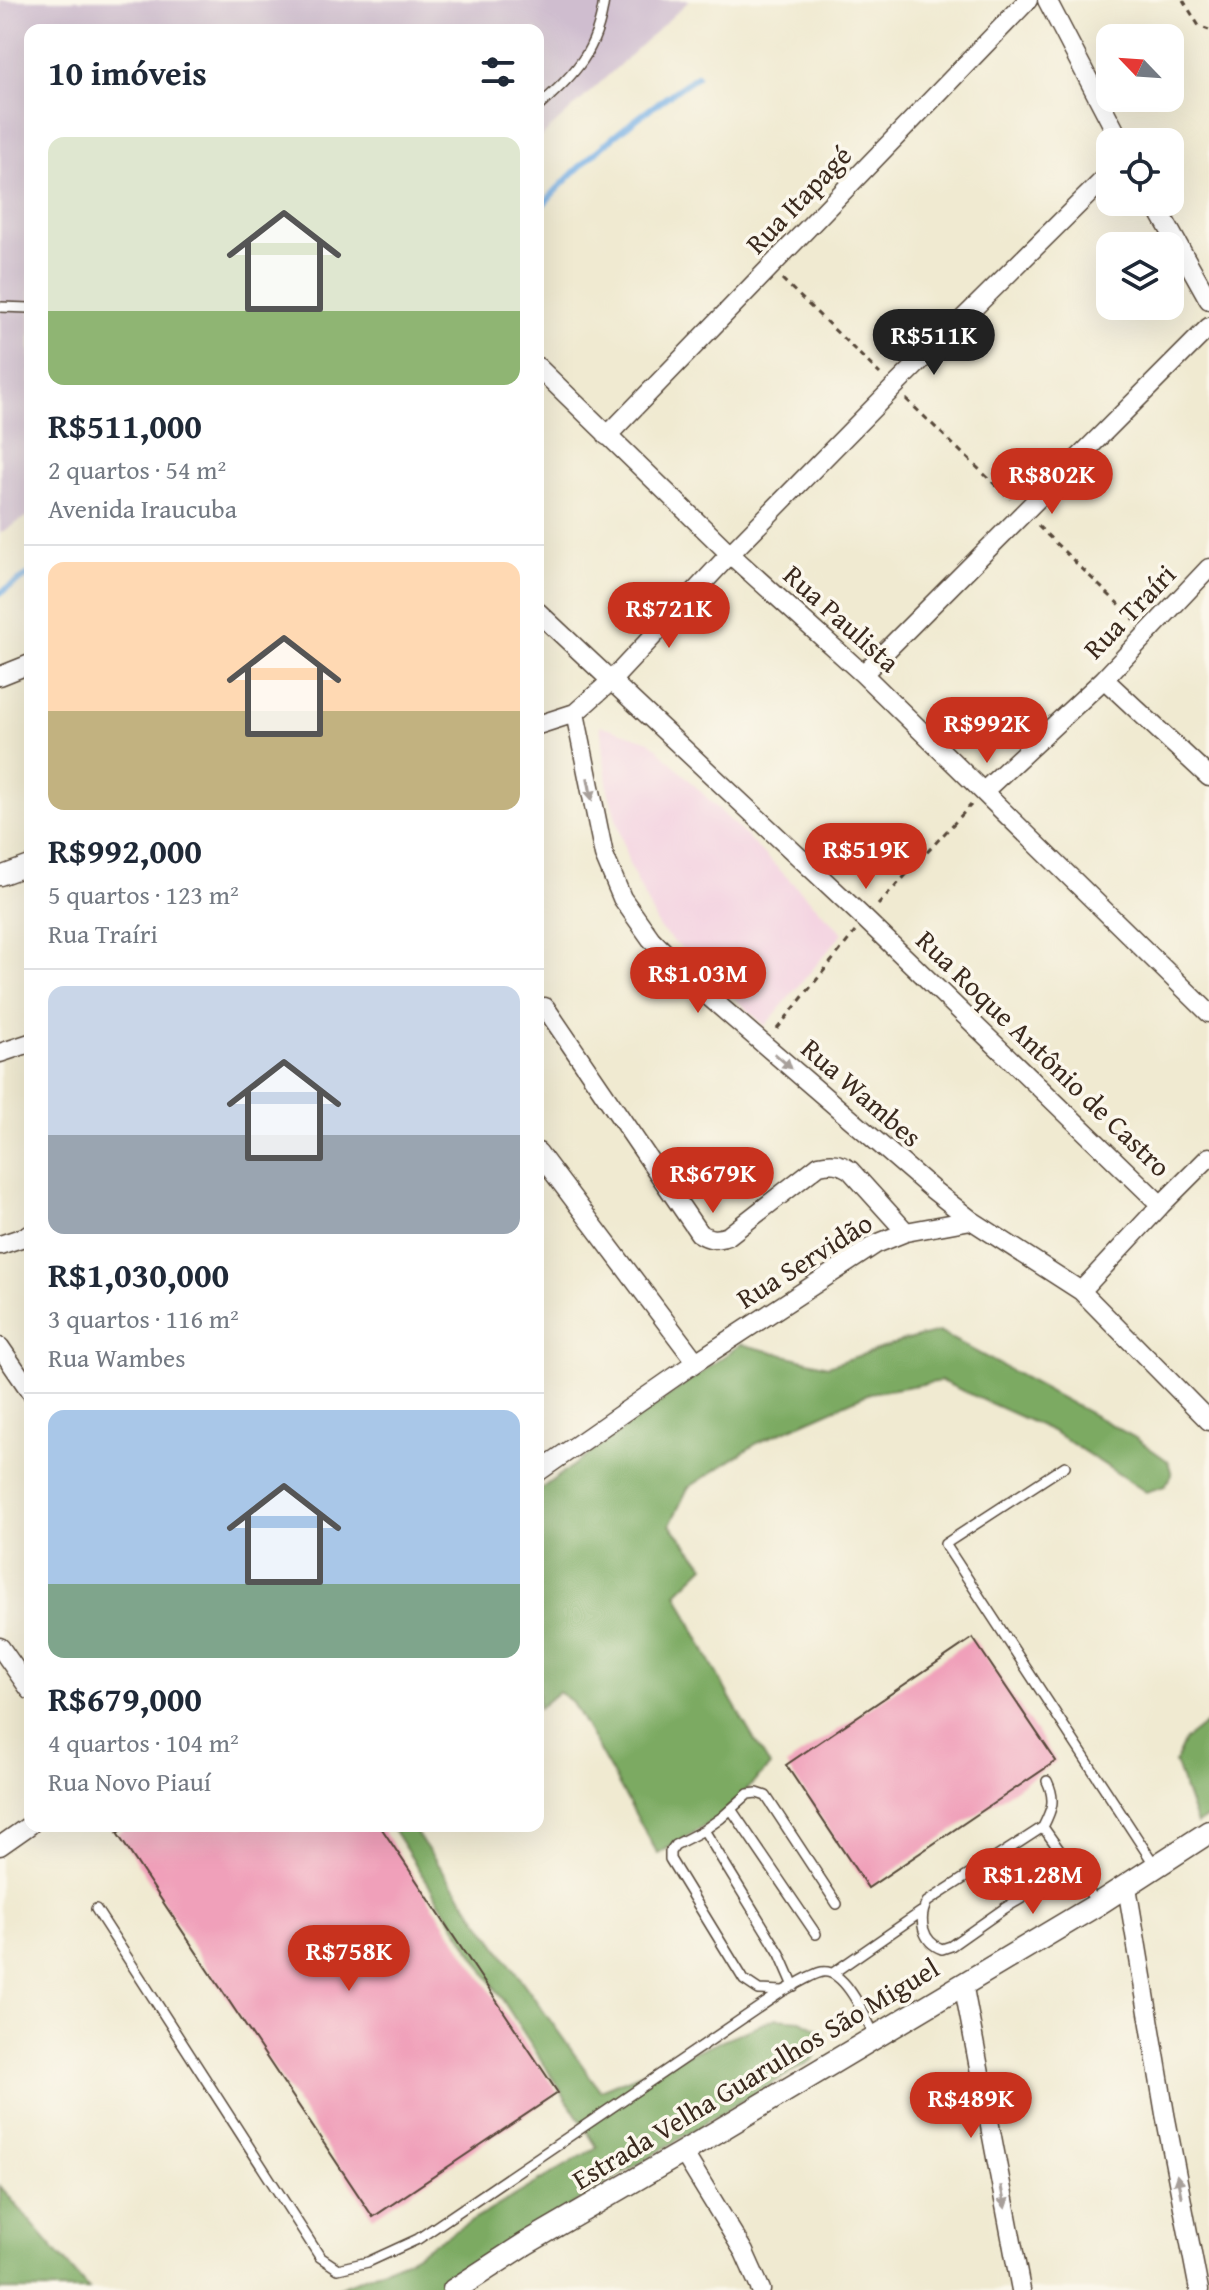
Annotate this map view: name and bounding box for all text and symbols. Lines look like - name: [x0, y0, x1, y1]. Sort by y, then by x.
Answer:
- north arrow: [1096, 24, 1184, 112]
- map controls: [1096, 24, 1184, 320]
- text: 10 imóveis: [48, 48, 207, 97]
- icon: filters: [476, 50, 520, 94]
- button: locate: [1096, 128, 1184, 216]
- street label: Rua Itapagé: [735, 135, 861, 263]
- icon: home: [212, 189, 356, 333]
- button: layers: [1096, 232, 1184, 320]
- pin: R$511K: [869, 309, 999, 377]
- text: R$511K: [891, 315, 977, 354]
- text: R$511,000: [48, 401, 202, 450]
- pin: R$802K: [987, 448, 1117, 516]
- text: 2 quartos · 54 m²: [48, 450, 226, 489]
- text: R$802K: [1009, 454, 1095, 493]
- text: Avenida Iraucuba: [48, 489, 237, 528]
- street label: Rua Traíri: [1073, 554, 1185, 668]
- street label: Rua Paulista: [775, 555, 910, 682]
- pin: R$721K: [604, 582, 734, 650]
- text: R$721K: [626, 588, 712, 627]
- icon: home: [212, 614, 356, 758]
- pin: R$992K: [922, 697, 1052, 765]
- text: R$992K: [944, 703, 1030, 742]
- one-way arrow: [584, 777, 597, 802]
- pin: R$519K: [801, 823, 931, 891]
- text: R$992,000: [48, 826, 202, 875]
- text: R$519K: [823, 829, 909, 868]
- text: 5 quartos · 123 m²: [48, 875, 239, 914]
- text: Rua Traíri: [48, 914, 158, 953]
- street label: Rua Roque Antônio de Castro: [907, 920, 1181, 1186]
- pin: R$1.03M: [624, 947, 772, 1015]
- text: R$1.03M: [648, 953, 748, 992]
- street label: Rua Wambes: [793, 1028, 931, 1156]
- icon: home: [212, 1038, 356, 1182]
- one-way arrow: [774, 1051, 793, 1069]
- pin: R$679K: [648, 1147, 778, 1215]
- text: R$679K: [670, 1153, 756, 1192]
- street label: Rua Servidão: [728, 1202, 880, 1318]
- text: R$1,030,000: [48, 1250, 229, 1299]
- text: 3 quartos · 116 m²: [48, 1299, 239, 1338]
- text: Rua Wambes: [48, 1338, 186, 1377]
- icon: home: [212, 1462, 356, 1606]
- text: R$679,000: [48, 1674, 202, 1723]
- text: 4 quartos · 104 m²: [48, 1723, 239, 1762]
- text: Rua Novo Piauí: [48, 1762, 211, 1801]
- pin: R$1.28M: [959, 1848, 1107, 1916]
- text: R$1.28M: [983, 1854, 1083, 1893]
- pin: R$758K: [284, 1925, 414, 1993]
- text: R$758K: [306, 1931, 392, 1970]
- street label: Estrada Velha Guarulhos São Miguel: [564, 1947, 946, 2199]
- pin: R$489K: [906, 2072, 1036, 2140]
- text: R$489K: [928, 2078, 1014, 2117]
- one-way arrow: [1173, 2173, 1185, 2198]
- one-way arrow: [998, 2185, 1010, 2210]

